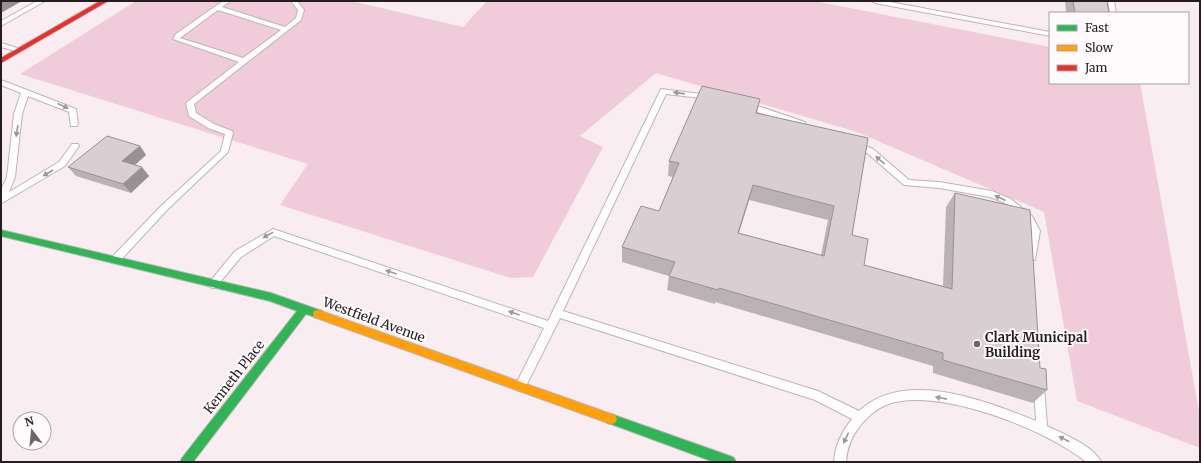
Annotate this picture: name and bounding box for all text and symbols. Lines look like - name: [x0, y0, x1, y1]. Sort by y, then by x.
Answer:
- legend: [1049, 12, 1189, 84]
- text: Fast: [1085, 20, 1109, 35]
- text: Slow: [1085, 40, 1114, 55]
- text: Jam: [1084, 60, 1108, 75]
- one-way arrow: [673, 90, 685, 96]
- one-way arrow: [57, 103, 69, 110]
- one-way arrow: [14, 125, 20, 137]
- one-way arrow: [875, 155, 885, 164]
- one-way arrow: [42, 169, 54, 176]
- one-way arrow: [994, 195, 1006, 201]
- one-way arrow: [262, 232, 274, 239]
- one-way arrow: [384, 268, 396, 274]
- street label: Westfield Avenue: [320, 293, 428, 346]
- one-way arrow: [507, 310, 519, 316]
- place label: Clark Municipal Building: [985, 329, 1087, 361]
- street label: Kenneth Place: [200, 337, 268, 417]
- marker: Clark Municipal Building: [972, 339, 982, 349]
- one-way arrow: [935, 395, 947, 401]
- north arrow: [12, 411, 52, 451]
- text: N: [23, 413, 36, 429]
- one-way arrow: [843, 432, 849, 444]
- one-way arrow: [1058, 436, 1069, 442]

